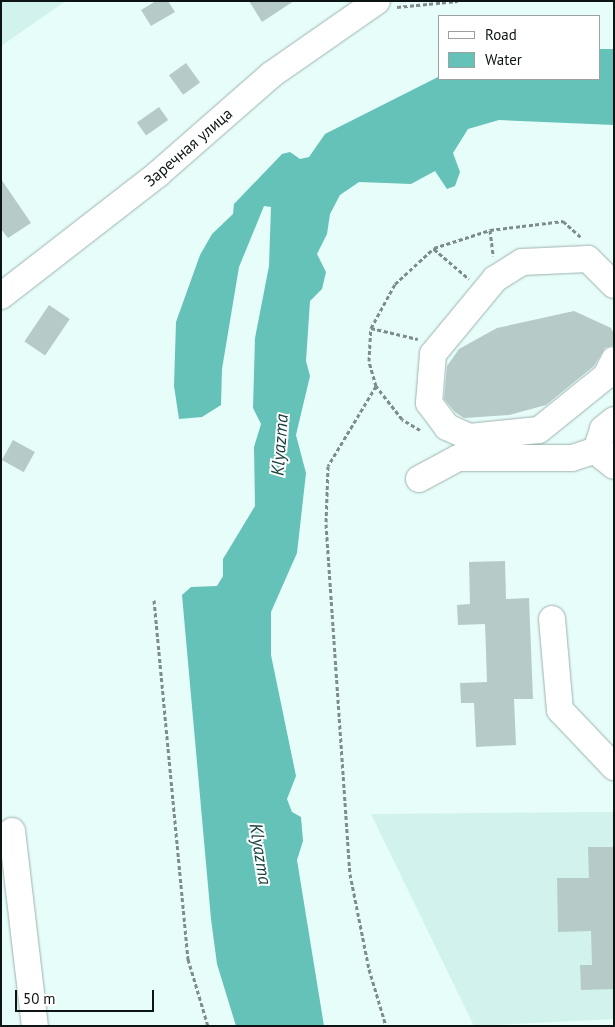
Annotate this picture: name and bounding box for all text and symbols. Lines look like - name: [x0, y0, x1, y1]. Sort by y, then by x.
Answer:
- legend: [438, 15, 600, 80]
- text: Road: [485, 25, 517, 44]
- text: Water: [485, 50, 522, 69]
- street label: Заречная улица: [140, 104, 236, 190]
- water label: Klyazma: [267, 413, 293, 477]
- water label: Klyazma: [244, 822, 276, 886]
- scale bar: [18, 980, 156, 1012]
- text: 50 m: [23, 989, 56, 1008]

